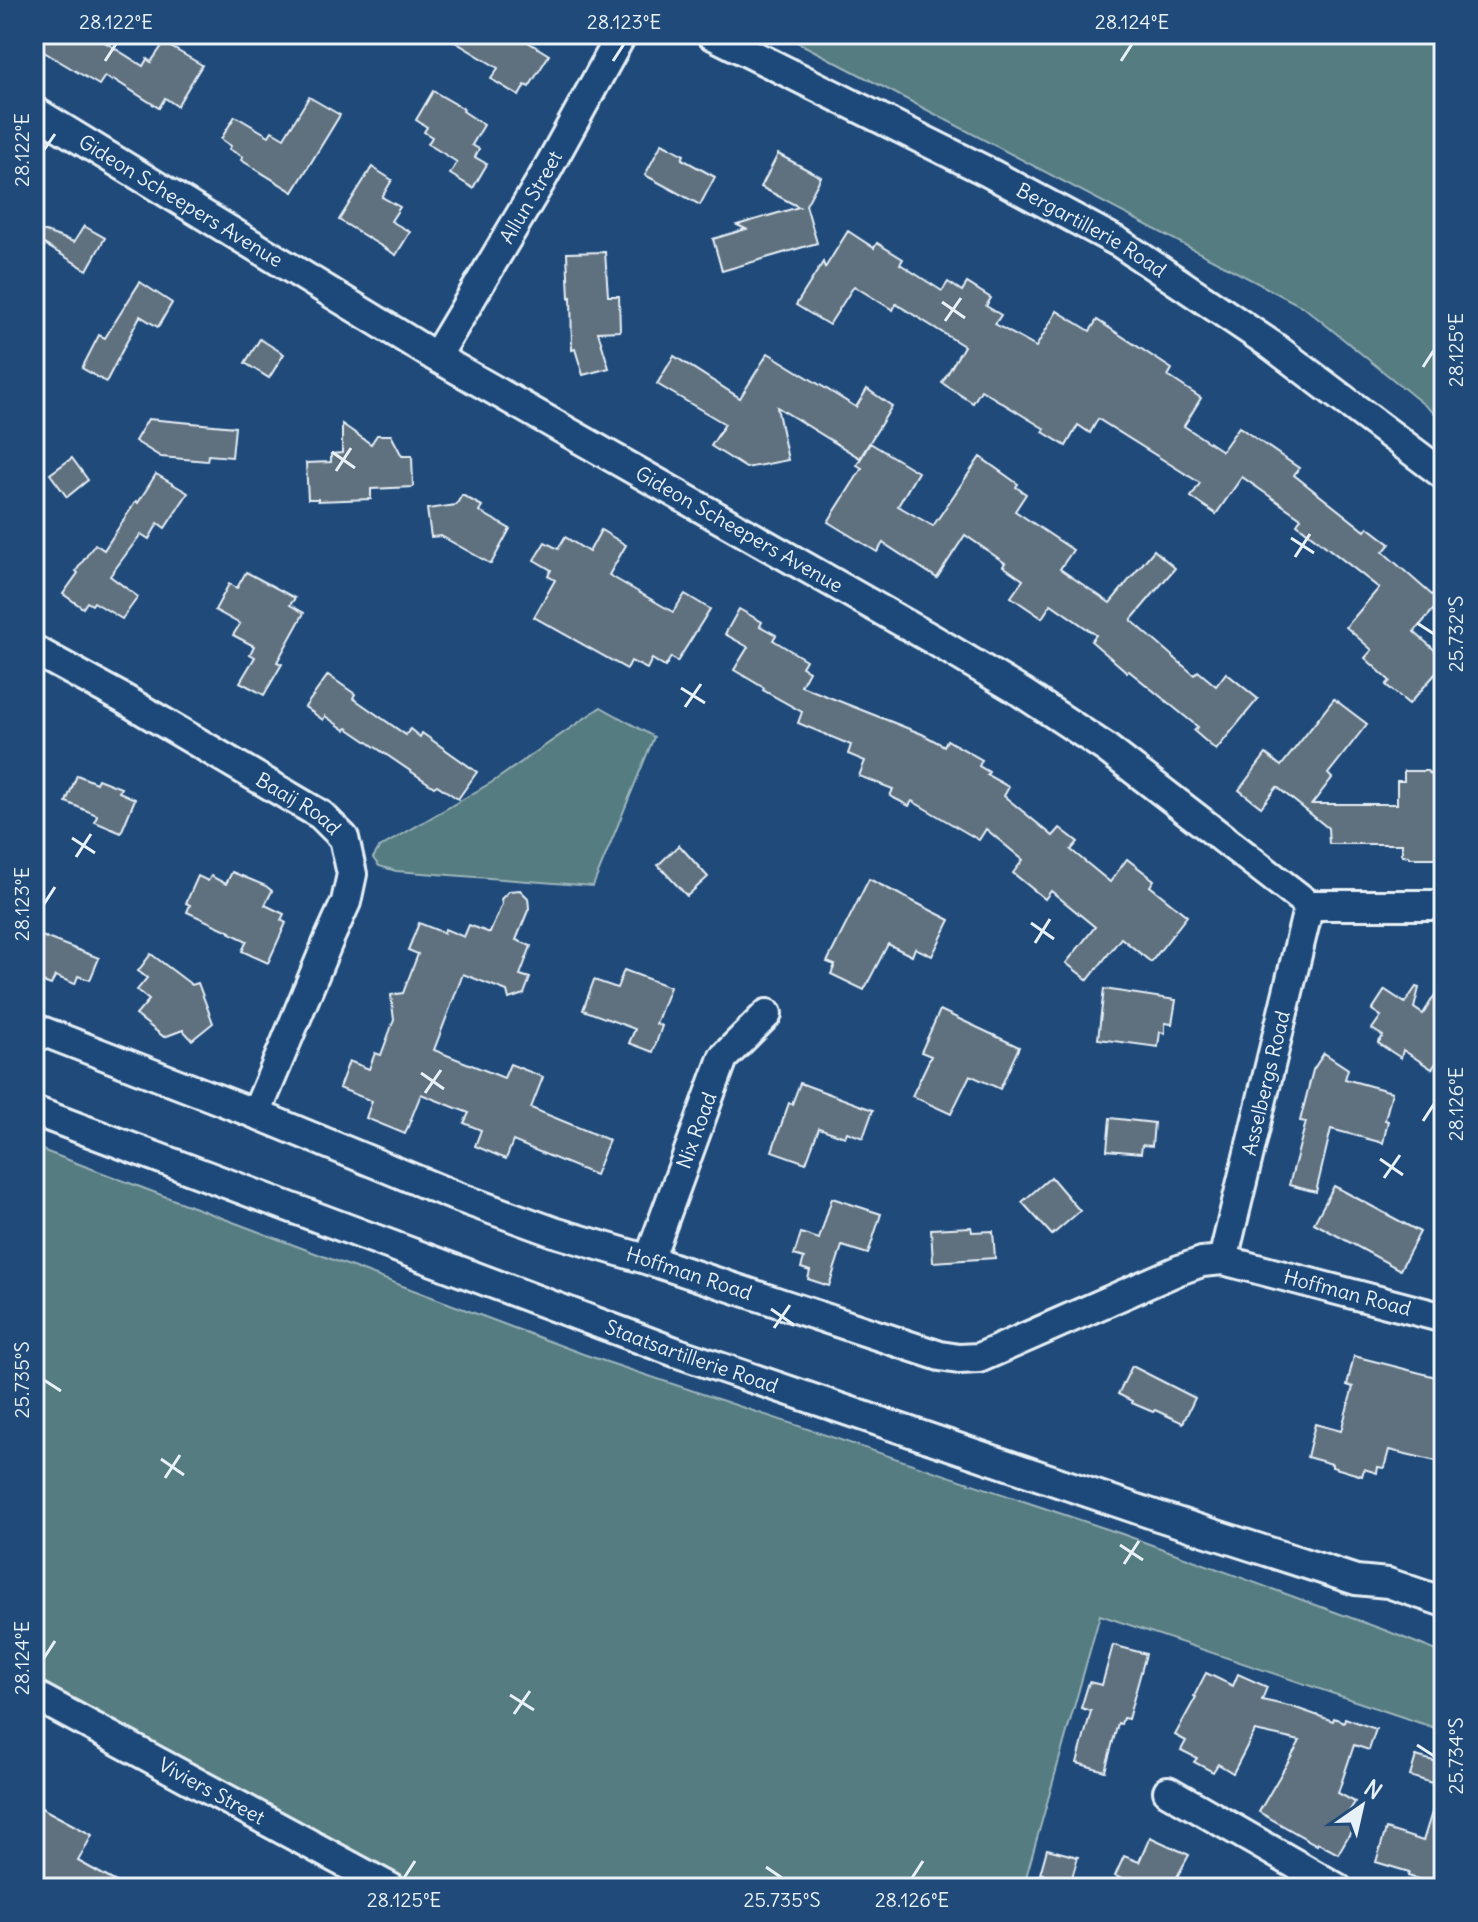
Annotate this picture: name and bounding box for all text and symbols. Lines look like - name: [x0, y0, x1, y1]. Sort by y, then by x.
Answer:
- text: 28.122°E: [79, 9, 153, 34]
- text: 28.123°E: [587, 9, 661, 34]
- text: 28.124°E: [1095, 9, 1169, 34]
- text: 28.122°E: [9, 113, 34, 187]
- street label: Gideon Scheepers Avenue: [74, 128, 288, 272]
- street label: Allun Street: [494, 146, 567, 248]
- street label: Bergartillerie Road: [1012, 177, 1171, 283]
- text: 28.125°E: [1443, 313, 1468, 387]
- street label: Gideon Scheepers Avenue: [631, 460, 848, 598]
- text: 25.732°S: [1443, 596, 1468, 672]
- street label: Baaij Road: [252, 767, 347, 840]
- text: 28.123°E: [9, 867, 34, 941]
- street label: Asselbergs Road: [1236, 1008, 1295, 1158]
- text: 28.126°E: [1443, 1067, 1468, 1141]
- street label: Nix Road: [671, 1088, 722, 1172]
- street label: Hoffman Road: [623, 1241, 756, 1305]
- street label: Hoffman Road: [1281, 1263, 1414, 1321]
- street label: Staatsartillerie Road: [602, 1314, 782, 1398]
- text: 25.735°S: [9, 1341, 34, 1419]
- text: 28.124°E: [9, 1621, 34, 1695]
- text: 25.734°S: [1443, 1717, 1468, 1795]
- street label: Viviers Street: [154, 1752, 270, 1830]
- north arrow: [1322, 1766, 1402, 1846]
- text: N: [1359, 1774, 1387, 1805]
- text: 28.125°E: [367, 1887, 441, 1912]
- text: 25.735°S: [743, 1887, 821, 1912]
- text: 28.126°E: [875, 1887, 949, 1912]

